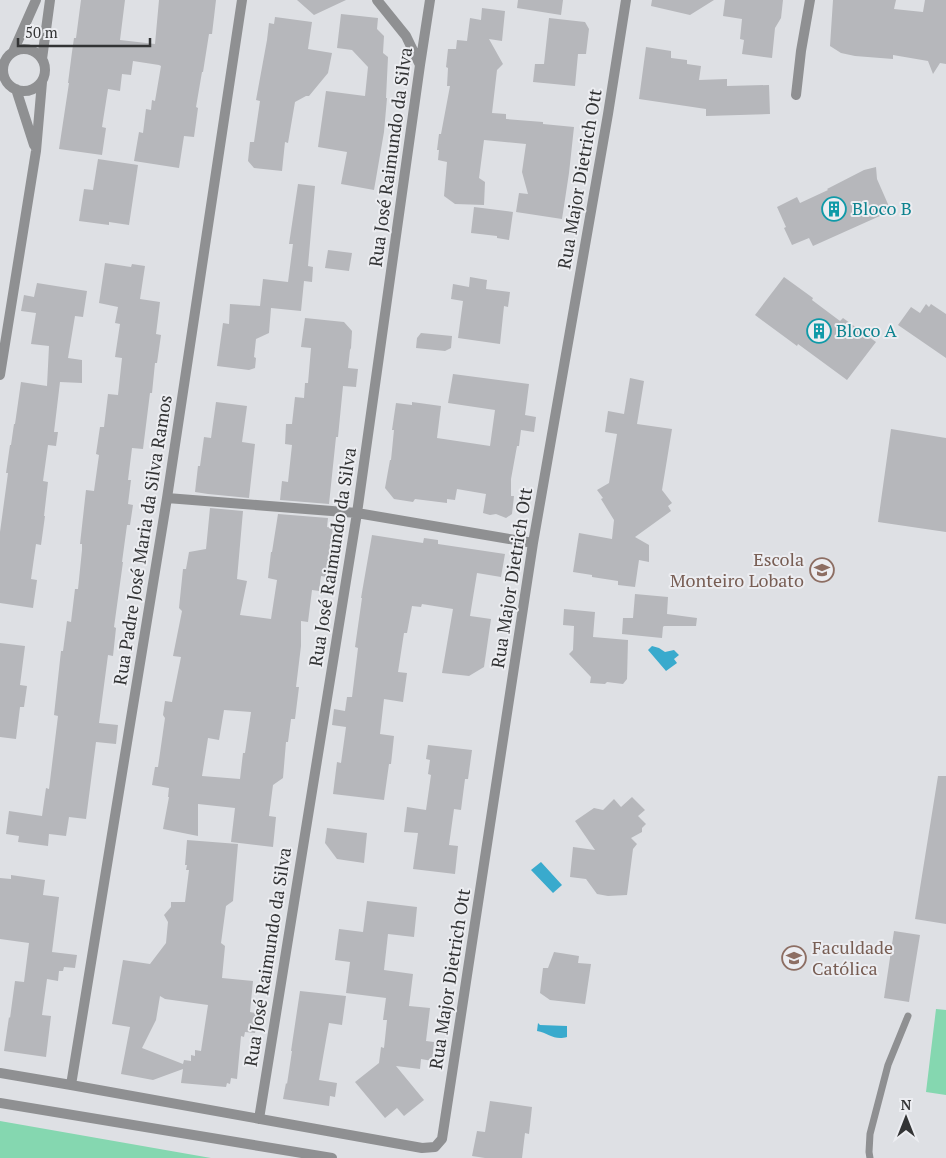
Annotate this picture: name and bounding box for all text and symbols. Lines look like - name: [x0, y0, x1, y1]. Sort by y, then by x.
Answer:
- scale bar: [18, 15, 150, 47]
- text: 50 m: [25, 22, 58, 42]
- street label: Rua José Raimundo da Silva: [363, 45, 417, 268]
- street label: Rua Major Dietrich Ott: [551, 87, 607, 271]
- building icon: Bloco B: [821, 196, 847, 222]
- place label: Bloco B: [852, 196, 912, 220]
- building icon: Bloco A: [806, 318, 832, 344]
- place label: Bloco A: [836, 318, 897, 342]
- street label: Rua Padre José Maria da Silva Ramos: [107, 393, 177, 687]
- street label: Rua José Raimundo da Silva: [303, 446, 361, 668]
- street label: Rua Major Dietrich Ott: [485, 485, 537, 670]
- place label: Escola Monteiro Lobato: [670, 547, 804, 592]
- school or university icon: Escola Monteiro Lobato: [809, 557, 835, 583]
- street label: Rua José Raimundo da Silva: [238, 846, 296, 1068]
- street label: Rua Major Dietrich Ott: [423, 886, 475, 1071]
- place label: Faculdade Católica: [812, 935, 893, 980]
- school or university icon: Faculdade Católica: [781, 945, 807, 971]
- north arrow: [881, 1093, 931, 1143]
- text: N: [901, 1095, 912, 1114]

